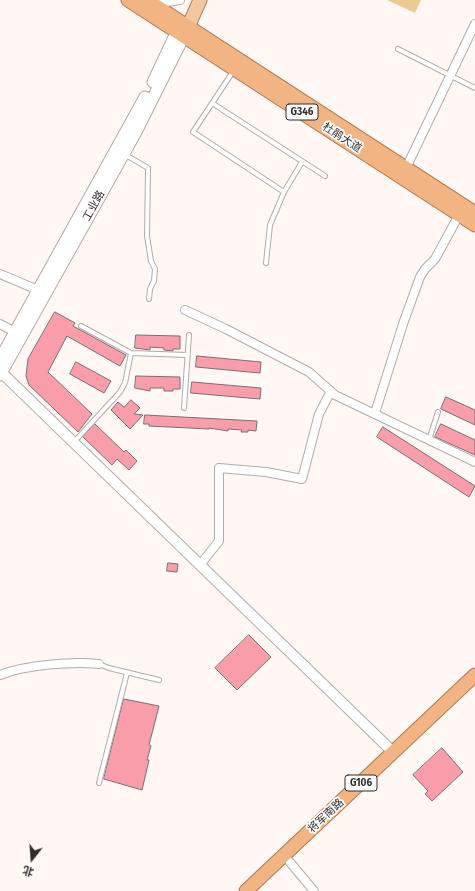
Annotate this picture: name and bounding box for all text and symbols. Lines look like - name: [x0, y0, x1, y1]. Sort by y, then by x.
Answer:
- road number: G346: [286, 104, 318, 120]
- street label: 杜鹃大道: [320, 120, 364, 156]
- street label: 工业路: [80, 188, 108, 224]
- road number: G106: [345, 775, 377, 791]
- street label: 将军南路: [305, 796, 347, 836]
- north arrow: [12, 839, 52, 879]
- text: 北: [21, 863, 36, 879]

